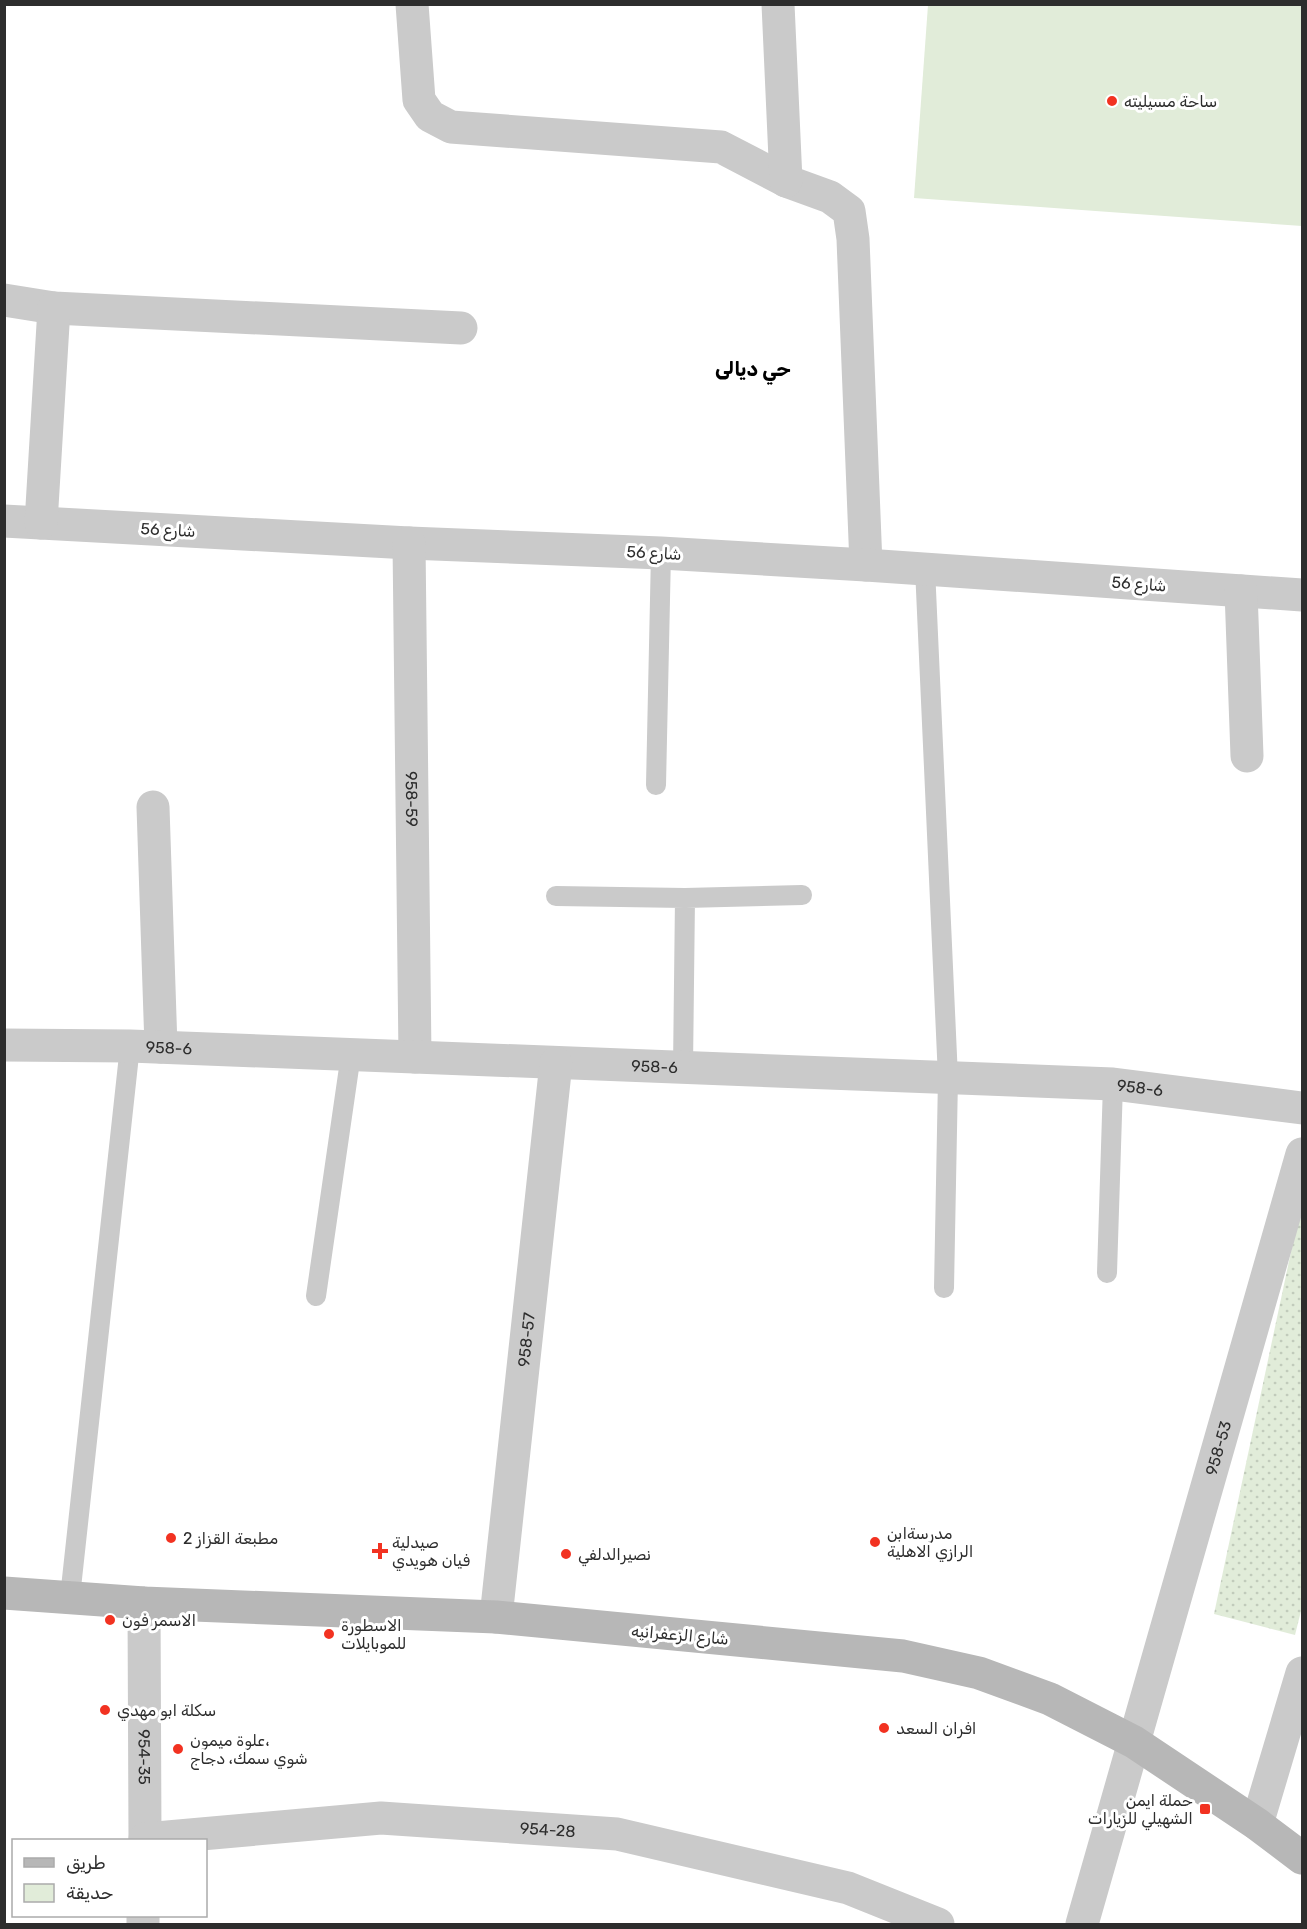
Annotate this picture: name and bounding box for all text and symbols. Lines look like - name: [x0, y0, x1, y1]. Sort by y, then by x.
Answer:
- place label: ساحة مسيليته: [1124, 92, 1217, 111]
- marker: ساحة مسيليته: [1105, 94, 1119, 108]
- district label: حي ديالى: [715, 357, 791, 385]
- street label: شارع 56: [140, 519, 196, 543]
- street label: شارع 56: [626, 542, 682, 566]
- street label: شارع 56: [1111, 573, 1167, 597]
- street label: 958-59: [402, 771, 422, 827]
- street label: 958-6: [145, 1037, 193, 1058]
- street label: 958-6: [631, 1056, 679, 1077]
- street label: 958-6: [1116, 1075, 1165, 1100]
- street label: 958-57: [514, 1311, 538, 1368]
- street label: 958-53: [1201, 1419, 1235, 1478]
- place label: مدرسةابن الرازي الاهلية: [887, 1524, 973, 1563]
- place label: مطبعة القزاز 2: [183, 1529, 278, 1549]
- marker: مطبعة القزاز 2: [164, 1531, 178, 1545]
- place label: صيدلية فيان هويدي: [392, 1533, 470, 1572]
- marker: مدرسةابن الرازي الاهلية: [868, 1535, 882, 1549]
- marker: صيدلية فيان هويدي: [373, 1544, 387, 1558]
- place label: نصيرالدلفي: [578, 1545, 651, 1567]
- marker: نصيرالدلفي: [559, 1547, 573, 1561]
- place label: الاسمر فون: [122, 1611, 196, 1631]
- marker: الاسمر فون: [103, 1613, 117, 1627]
- place label: الاسطورة للموبايلات: [341, 1616, 406, 1654]
- street label: شارع الزعفرانيه: [630, 1621, 730, 1651]
- marker: الاسطورة للموبايلات: [322, 1627, 336, 1641]
- place label: سكلة ابو مهدي: [117, 1701, 216, 1722]
- marker: سكلة ابو مهدي: [98, 1703, 112, 1717]
- place label: افران السعد: [896, 1719, 976, 1739]
- marker: افران السعد: [877, 1721, 891, 1735]
- street label: 954-35: [135, 1729, 154, 1785]
- place label: علوة ميمون، شوي سمك، دجاج: [190, 1731, 308, 1770]
- marker: علوة ميمون، شوي سمك، دجاج: [171, 1742, 185, 1756]
- place label: حملة ايمن الشهيلي للزيارات: [1088, 1791, 1193, 1831]
- marker: حملة ايمن الشهيلي للزيارات: [1198, 1802, 1212, 1816]
- street label: 954-28: [519, 1818, 576, 1841]
- legend: [12, 1839, 207, 1917]
- text: طريق: [66, 1852, 106, 1874]
- text: حديقة: [66, 1882, 113, 1904]

